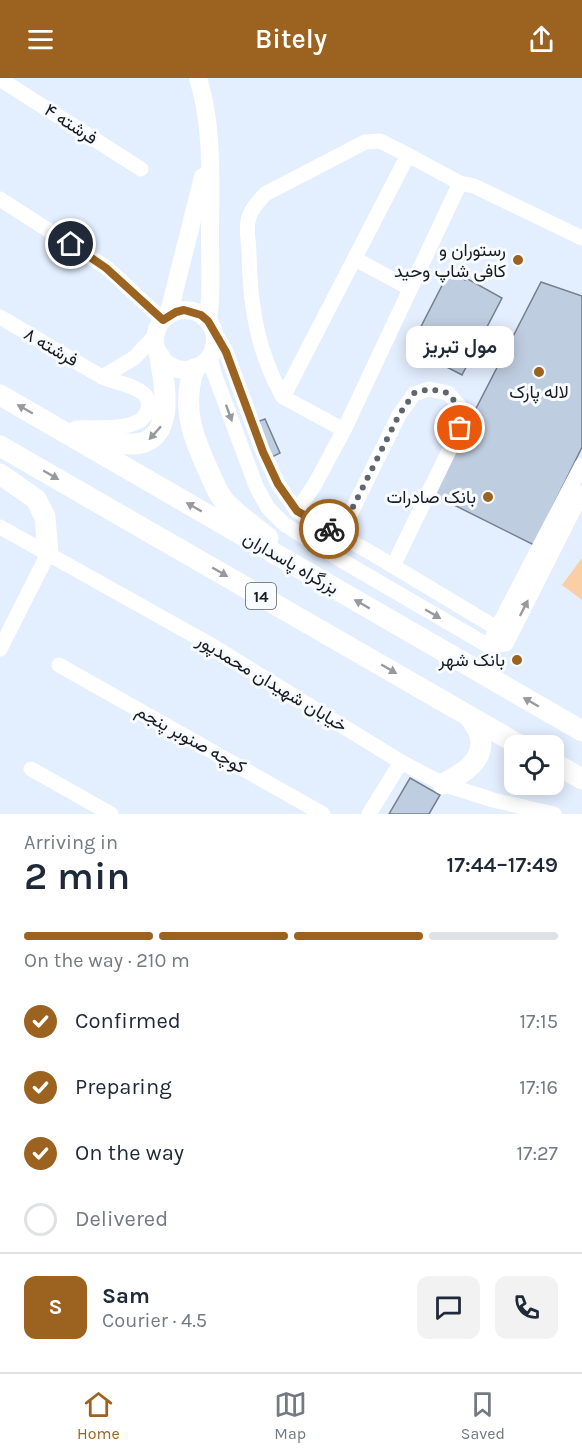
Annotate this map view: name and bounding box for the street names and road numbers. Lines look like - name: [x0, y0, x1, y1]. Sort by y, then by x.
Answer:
- street label: ۴ فرشته: [40, 99, 102, 149]
- street label: فرشته ۸: [20, 323, 82, 371]
- street label: بزرگراه پاسداران: [239, 527, 343, 600]
- road number: 14: [246, 583, 276, 609]
- street label: خیابان شهیدان محمدپور: [191, 629, 351, 738]
- street label: کوچه صنوبر پنجم: [132, 700, 250, 779]

